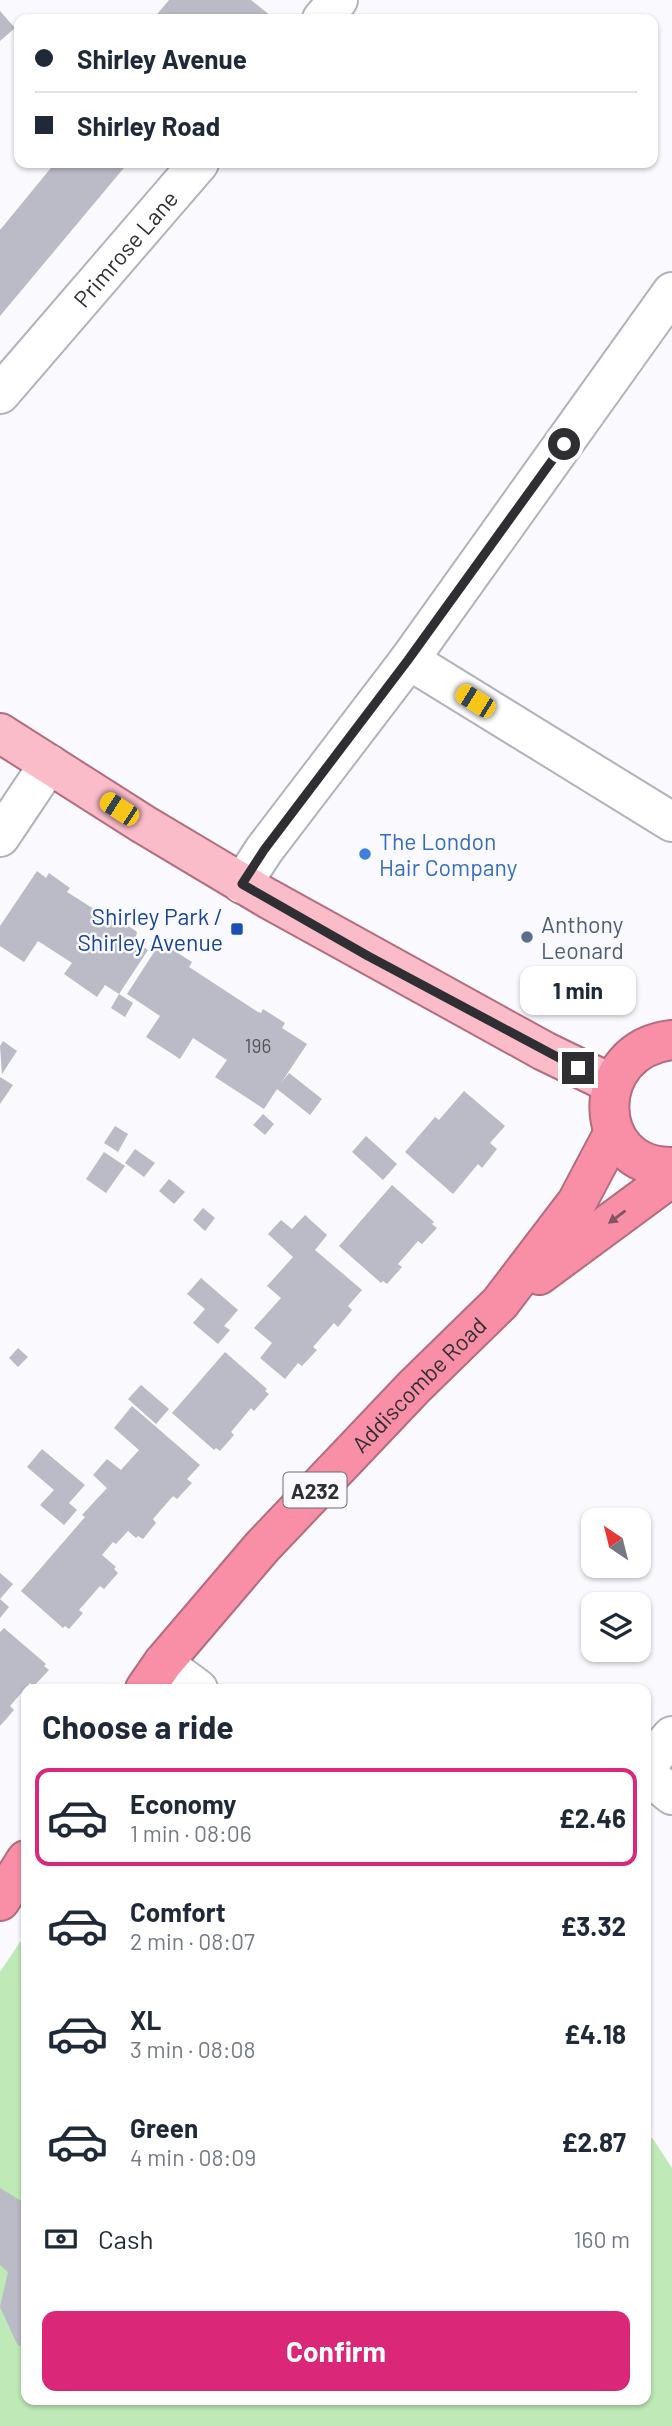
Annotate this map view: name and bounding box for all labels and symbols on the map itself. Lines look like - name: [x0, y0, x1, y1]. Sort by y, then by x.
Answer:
- street label: Primrose Lane: [67, 184, 183, 313]
- route start: [548, 428, 580, 460]
- car: [452, 681, 499, 721]
- car: [96, 789, 143, 829]
- place label: The London Hair Company: [379, 827, 518, 881]
- marker: The London Hair Company: [357, 846, 373, 862]
- place label: Shirley Park / Shirley Avenue: [77, 902, 223, 956]
- place label: Anthony Leonard: [541, 910, 624, 964]
- marker: Shirley Park / Shirley Avenue: [229, 921, 245, 937]
- marker: Anthony Leonard: [519, 929, 535, 945]
- callout: 1 min: [520, 967, 636, 1016]
- house number: 196: [245, 1034, 271, 1057]
- route end: [562, 1052, 594, 1084]
- one-way arrow: [608, 1210, 626, 1224]
- street label: Addiscombe Road: [346, 1311, 492, 1458]
- road number: A232: [284, 1472, 346, 1508]
- north arrow: [581, 1508, 651, 1578]

